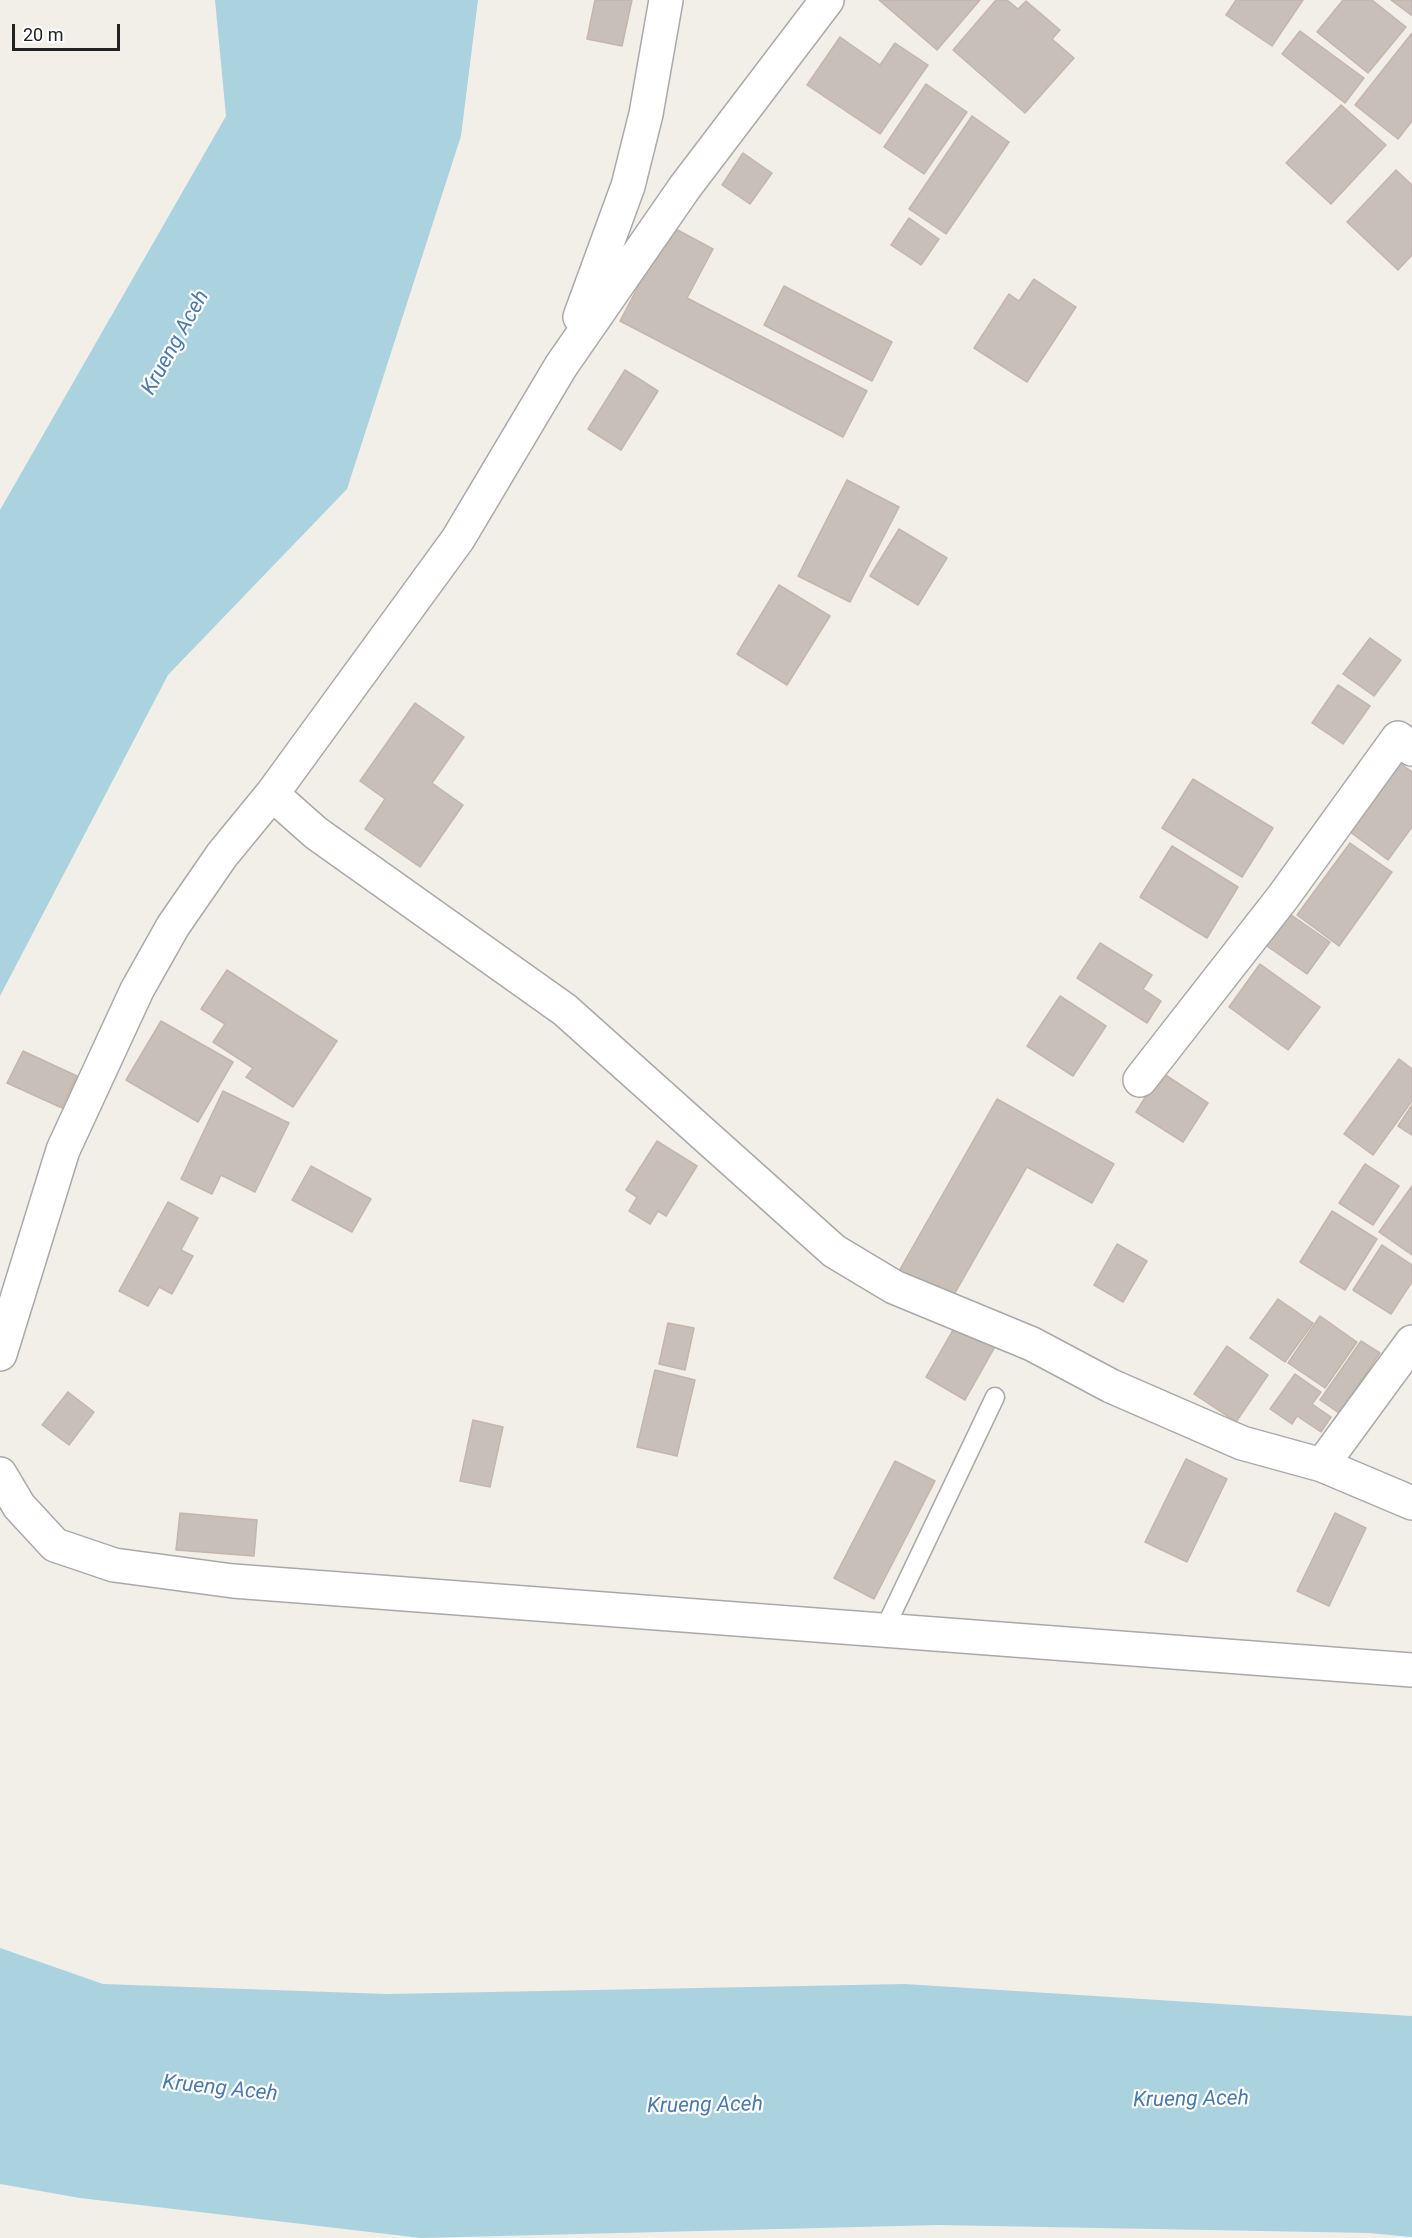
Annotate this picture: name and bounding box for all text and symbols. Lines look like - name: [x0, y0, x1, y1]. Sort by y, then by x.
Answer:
- scale bar: [15, 12, 123, 50]
- text: 20 m: [23, 24, 63, 45]
- water label: Krueng Aceh: [137, 286, 215, 400]
- water label: Krueng Aceh: [161, 2070, 279, 2108]
- water label: Krueng Aceh: [1133, 2086, 1249, 2114]
- water label: Krueng Aceh: [647, 2092, 763, 2120]

